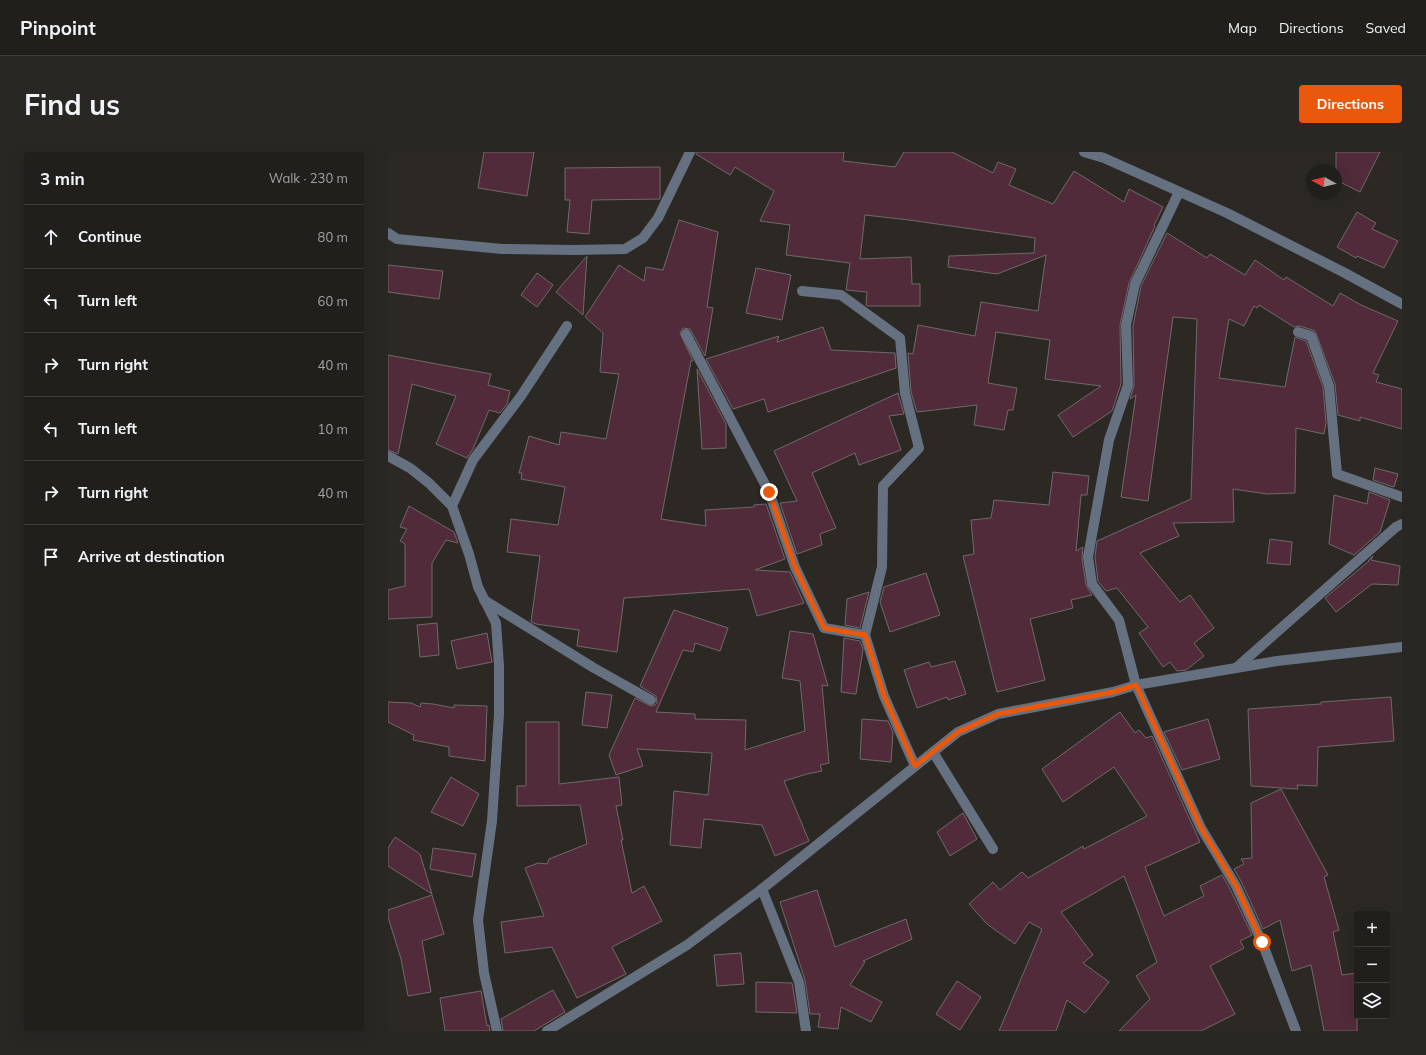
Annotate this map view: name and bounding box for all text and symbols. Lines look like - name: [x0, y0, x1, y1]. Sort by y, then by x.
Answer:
- text: Pinpoint: [20, 16, 96, 40]
- text: Map: [1228, 19, 1257, 37]
- text: Directions: [1279, 19, 1344, 37]
- text: Saved: [1366, 19, 1406, 37]
- button: Directions: [1299, 85, 1402, 123]
- text: Find us: [24, 87, 120, 122]
- north arrow: [1306, 164, 1342, 200]
- text: 3 min: [40, 168, 85, 189]
- text: Walk · 230 m: [269, 170, 348, 186]
- icon: ahead: [40, 226, 62, 248]
- text: Continue: [78, 227, 141, 246]
- text: 80 m: [318, 229, 348, 245]
- icon: left: [40, 290, 62, 312]
- text: Turn left: [78, 291, 137, 310]
- text: 60 m: [318, 293, 348, 309]
- icon: right: [40, 354, 62, 376]
- text: Turn right: [78, 355, 148, 374]
- text: 40 m: [318, 357, 348, 373]
- icon: left: [40, 418, 62, 440]
- text: Turn left: [78, 419, 137, 438]
- text: 10 m: [318, 421, 348, 437]
- icon: right: [40, 482, 62, 504]
- text: Turn right: [78, 483, 148, 502]
- route end: [760, 483, 778, 501]
- text: 40 m: [318, 485, 348, 501]
- icon: arrive: [40, 546, 62, 568]
- text: Arrive at destination: [78, 547, 225, 566]
- map controls: [1354, 911, 1390, 1019]
- button: +: [1354, 911, 1390, 947]
- route start: [1253, 933, 1271, 951]
- button: −: [1354, 947, 1390, 983]
- button: layers: [1354, 983, 1390, 1019]

